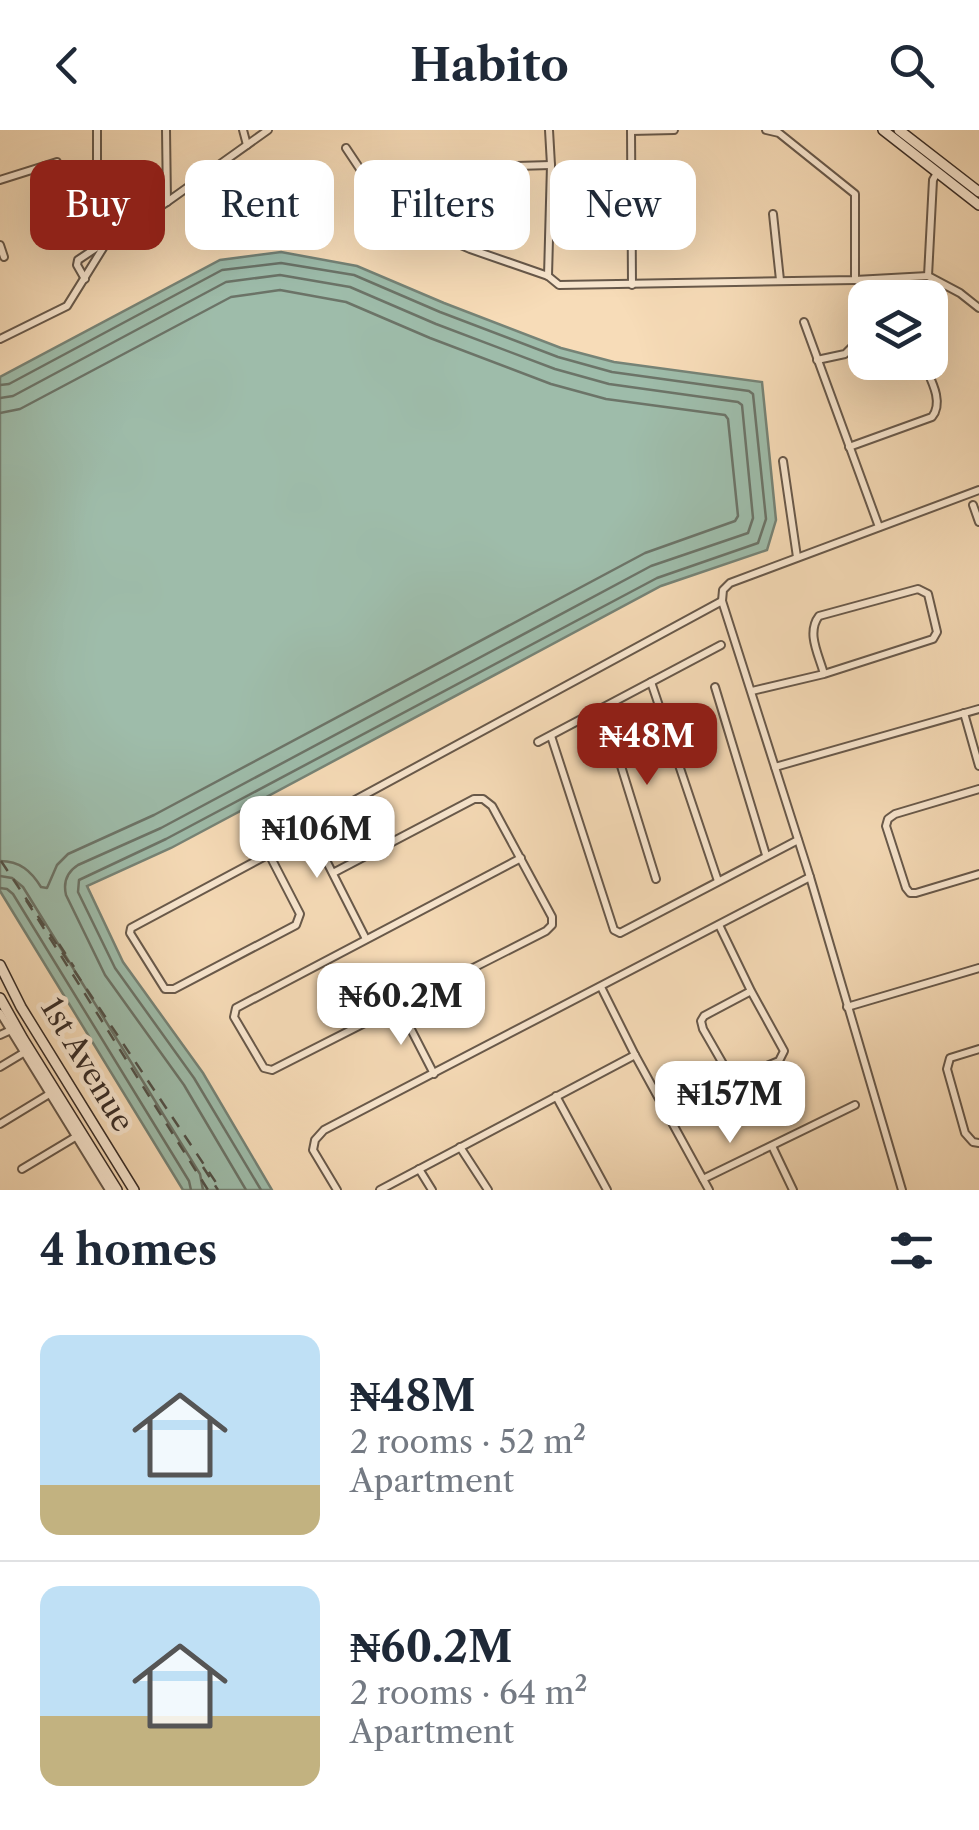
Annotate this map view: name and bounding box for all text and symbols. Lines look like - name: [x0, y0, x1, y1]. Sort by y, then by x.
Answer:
- text: Habito: [410, 37, 569, 93]
- icon: back: [40, 38, 95, 93]
- icon: search: [884, 38, 939, 93]
- chip: Buy: [30, 160, 165, 250]
- chip: Rent: [185, 160, 334, 250]
- chip: Filters: [354, 160, 530, 250]
- chip: New: [550, 160, 696, 250]
- map controls: [848, 280, 948, 380]
- button: layers: [848, 280, 948, 380]
- pin: ₦48M: [588, 703, 706, 788]
- text: ₦48M: [599, 716, 695, 755]
- pin: ₦106M: [247, 796, 387, 881]
- text: ₦106M: [262, 809, 372, 848]
- pin: ₦60.2M: [320, 963, 482, 1048]
- text: ₦60.2M: [339, 976, 463, 1015]
- street label: 1st Avenue: [33, 991, 142, 1138]
- pin: ₦157M: [660, 1061, 800, 1146]
- text: ₦157M: [677, 1074, 783, 1113]
- icon: filters: [884, 1223, 939, 1278]
- text: 4 homes: [40, 1224, 217, 1276]
- text: ₦48M: [350, 1370, 476, 1422]
- icon: home: [120, 1375, 240, 1495]
- text: 2 rooms · 52 m²: [350, 1422, 586, 1461]
- text: Apartment: [350, 1461, 514, 1500]
- text: ₦60.2M: [350, 1621, 513, 1673]
- icon: home: [120, 1626, 240, 1746]
- text: 2 rooms · 64 m²: [350, 1673, 588, 1712]
- text: Apartment: [350, 1712, 514, 1751]

